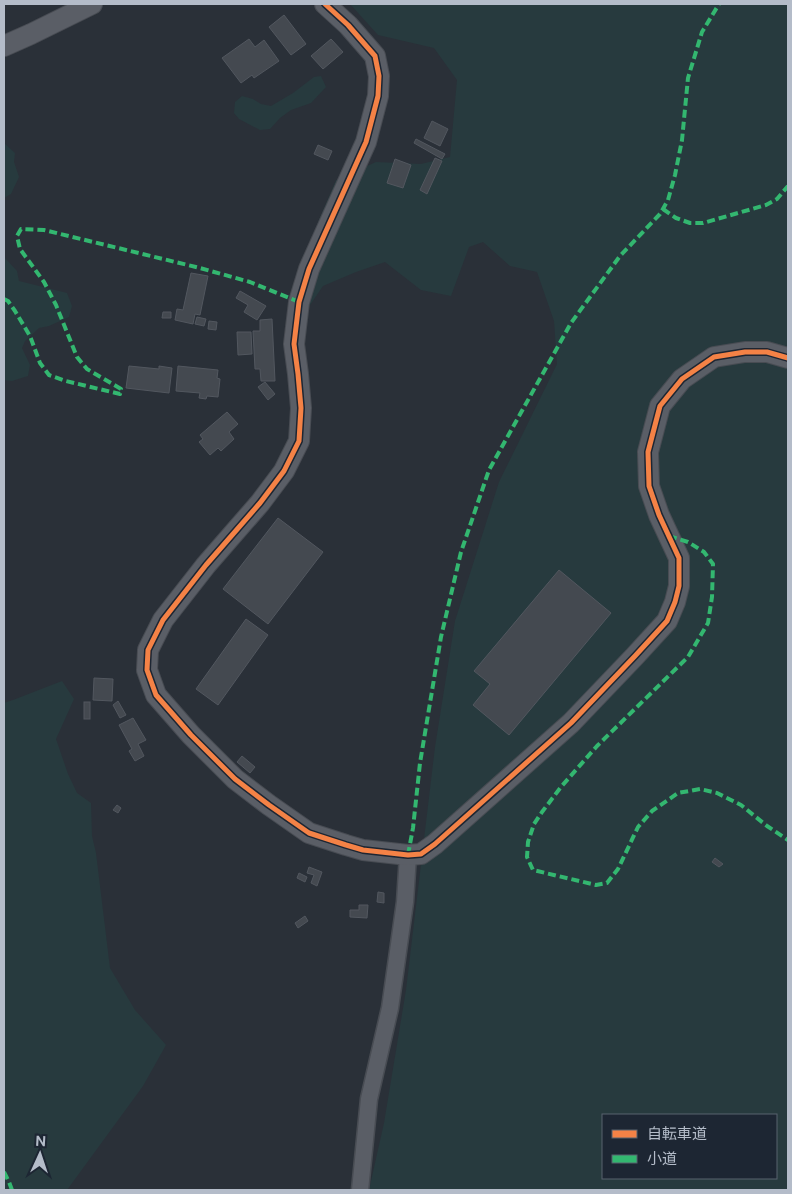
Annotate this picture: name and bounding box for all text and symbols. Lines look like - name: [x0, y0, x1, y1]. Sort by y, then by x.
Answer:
- legend: [602, 1114, 777, 1179]
- text: 自転車道: [647, 1125, 707, 1142]
- north arrow: [15, 1129, 65, 1179]
- text: N: [35, 1133, 47, 1149]
- text: 小道: [647, 1150, 677, 1167]

